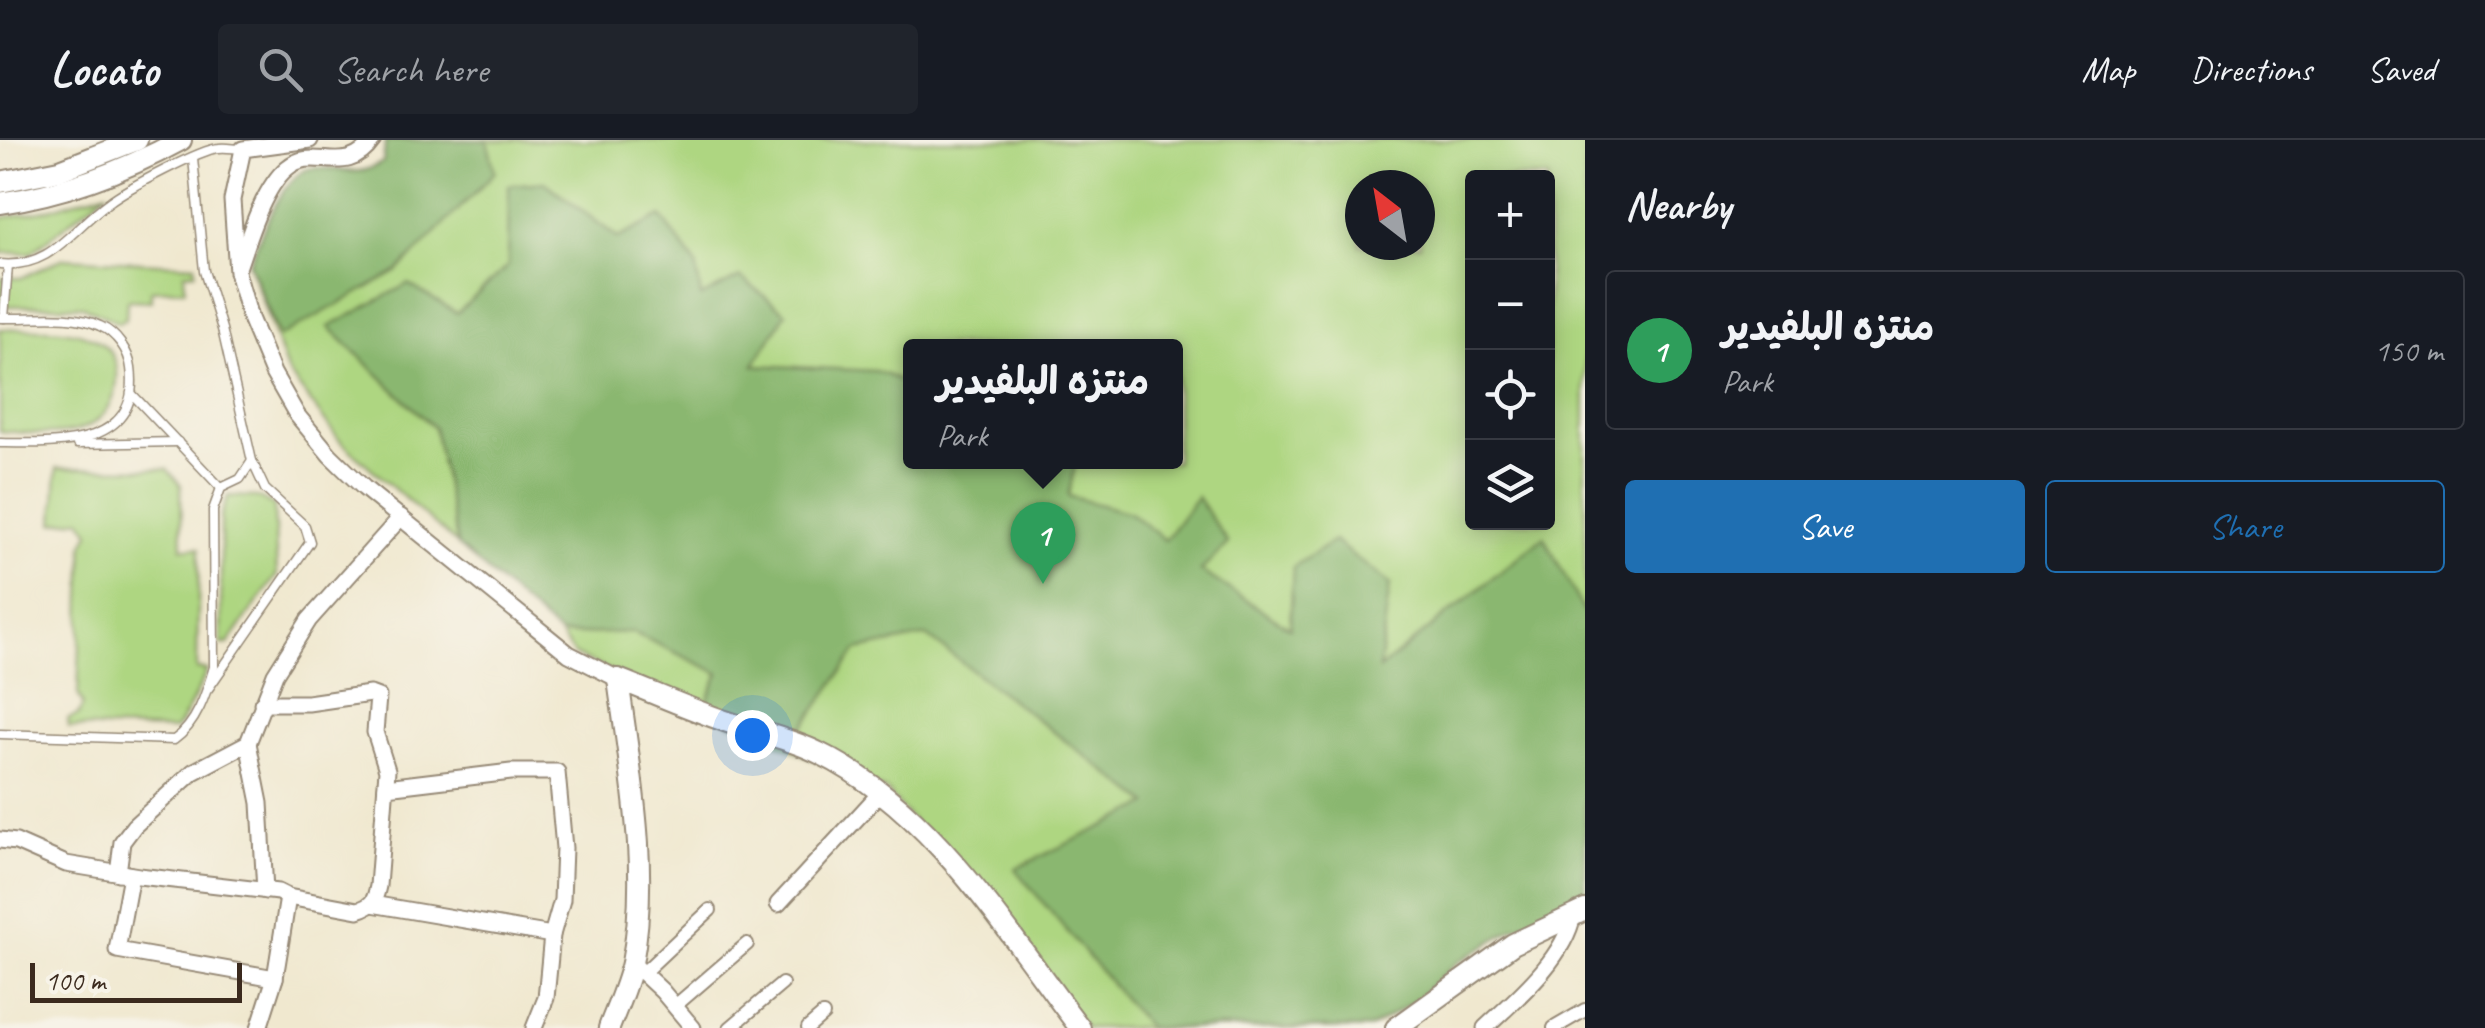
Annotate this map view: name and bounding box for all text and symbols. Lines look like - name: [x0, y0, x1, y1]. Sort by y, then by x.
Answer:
- search box: [218, 24, 918, 114]
- text: Locato: [50, 39, 158, 99]
- icon: search: [253, 42, 308, 97]
- text: Search here: [333, 46, 488, 93]
- text: Map: [2082, 47, 2135, 92]
- text: Directions: [2190, 47, 2312, 92]
- text: Saved: [2367, 47, 2435, 92]
- north arrow: [1345, 170, 1435, 260]
- map controls: [1465, 170, 1555, 530]
- button: +: [1465, 170, 1555, 260]
- text: Nearby: [1625, 179, 1731, 232]
- button: −: [1465, 260, 1555, 350]
- text: منتزه البلفيدير: [1722, 304, 1934, 351]
- text: 1: [1652, 330, 1667, 371]
- text: 150 m: [2374, 330, 2443, 371]
- popup: [903, 339, 1183, 469]
- button: locate: [1465, 350, 1555, 440]
- text: منتزه البلفيدير: [937, 358, 1149, 405]
- text: Park: [1722, 361, 1773, 402]
- text: Park: [937, 415, 988, 456]
- button: layers: [1465, 440, 1555, 530]
- button: Save: [1625, 480, 2025, 573]
- button: Share: [2045, 480, 2445, 573]
- pin: 1: [1010, 502, 1076, 584]
- your location: [727, 710, 778, 761]
- scale bar: [30, 958, 242, 1002]
- text: 100 m: [45, 963, 105, 998]

